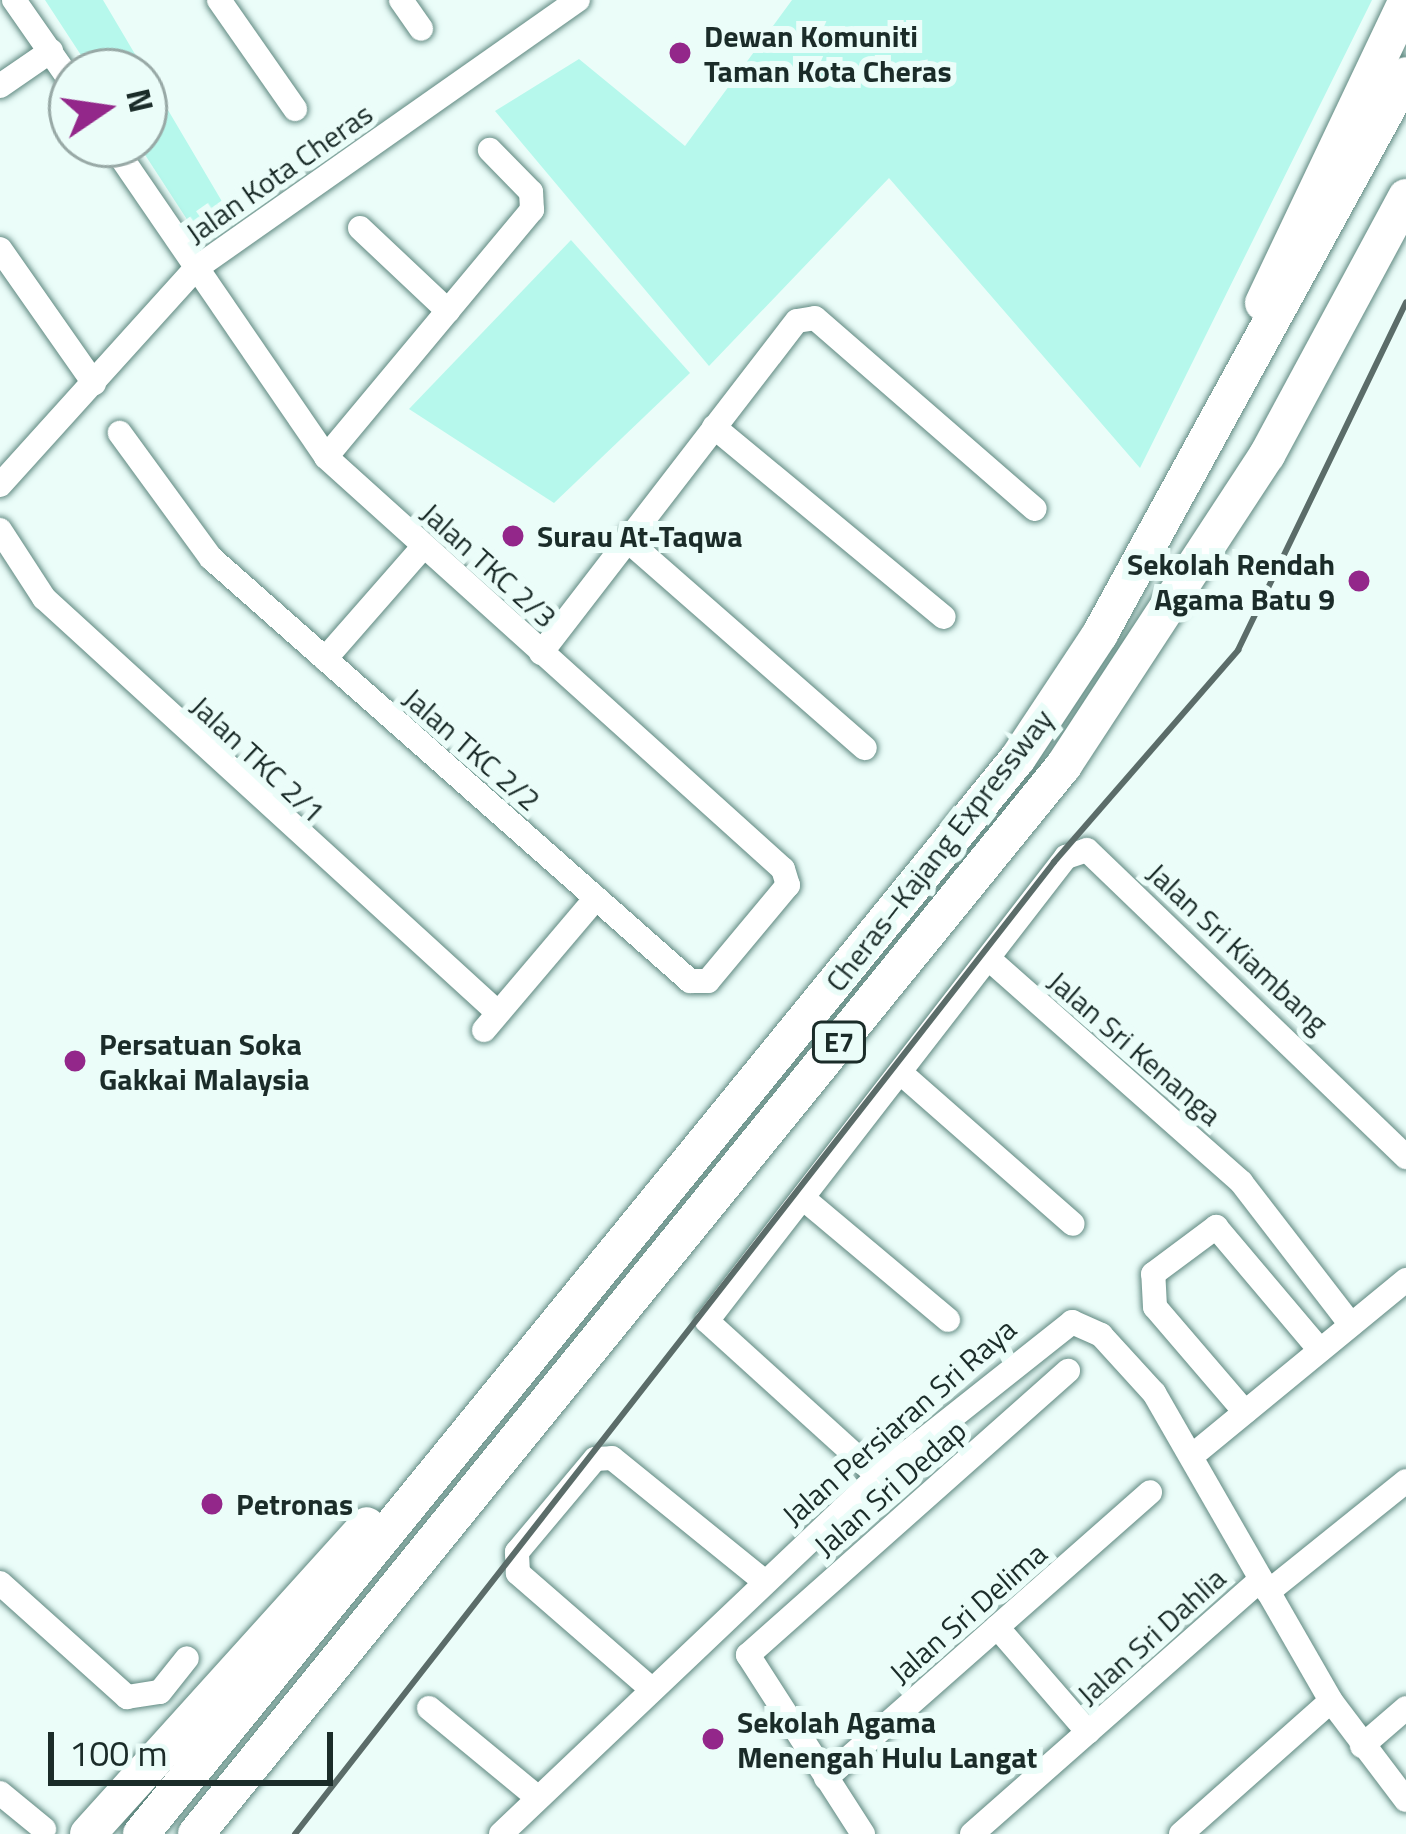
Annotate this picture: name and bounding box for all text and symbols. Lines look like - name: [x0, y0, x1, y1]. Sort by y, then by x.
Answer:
- place label: Dewan Komuniti Taman Kota Cheras: [704, 18, 952, 88]
- marker: Dewan Komuniti Taman Kota Cheras: [667, 40, 693, 66]
- north arrow: [48, 48, 168, 168]
- text: N: [113, 84, 167, 117]
- street label: Jalan Kota Cheras: [179, 95, 379, 251]
- street label: Jalan TKC 2/3: [414, 495, 564, 635]
- place label: Surau At-Taqwa: [537, 518, 742, 554]
- marker: Surau At-Taqwa: [500, 523, 526, 549]
- place label: Sekolah Rendah Agama Batu 9: [1127, 546, 1335, 616]
- marker: Sekolah Rendah Agama Batu 9: [1346, 568, 1372, 594]
- street label: Jalan TKC 2/2: [396, 680, 548, 818]
- street label: Jalan TKC 2/1: [184, 688, 332, 830]
- street label: Cheras–Kajang Expressway: [818, 702, 1060, 998]
- street label: Jalan Sri Kiambang: [1140, 855, 1336, 1041]
- street label: Jalan Sri Kenanga: [1041, 963, 1229, 1133]
- road number: E7: [809, 1021, 869, 1063]
- place label: Persatuan Soka Gakkai Malaysia: [99, 1026, 310, 1096]
- marker: Persatuan Soka Gakkai Malaysia: [62, 1048, 88, 1074]
- street label: Jalan Persiaran Sri Raya: [775, 1311, 1023, 1533]
- street label: Jalan Sri Dedap: [807, 1412, 973, 1564]
- place label: Petronas: [236, 1486, 353, 1522]
- marker: Petronas: [199, 1491, 225, 1517]
- street label: Jalan Sri Delima: [882, 1535, 1054, 1691]
- street label: Jalan Sri Dahlia: [1069, 1560, 1233, 1712]
- place label: Sekolah Agama Menengah Hulu Langat: [737, 1704, 1037, 1774]
- scale bar: [54, 1708, 339, 1782]
- text: 100 m: [69, 1725, 168, 1780]
- marker: Sekolah Agama Menengah Hulu Langat: [700, 1726, 726, 1752]

